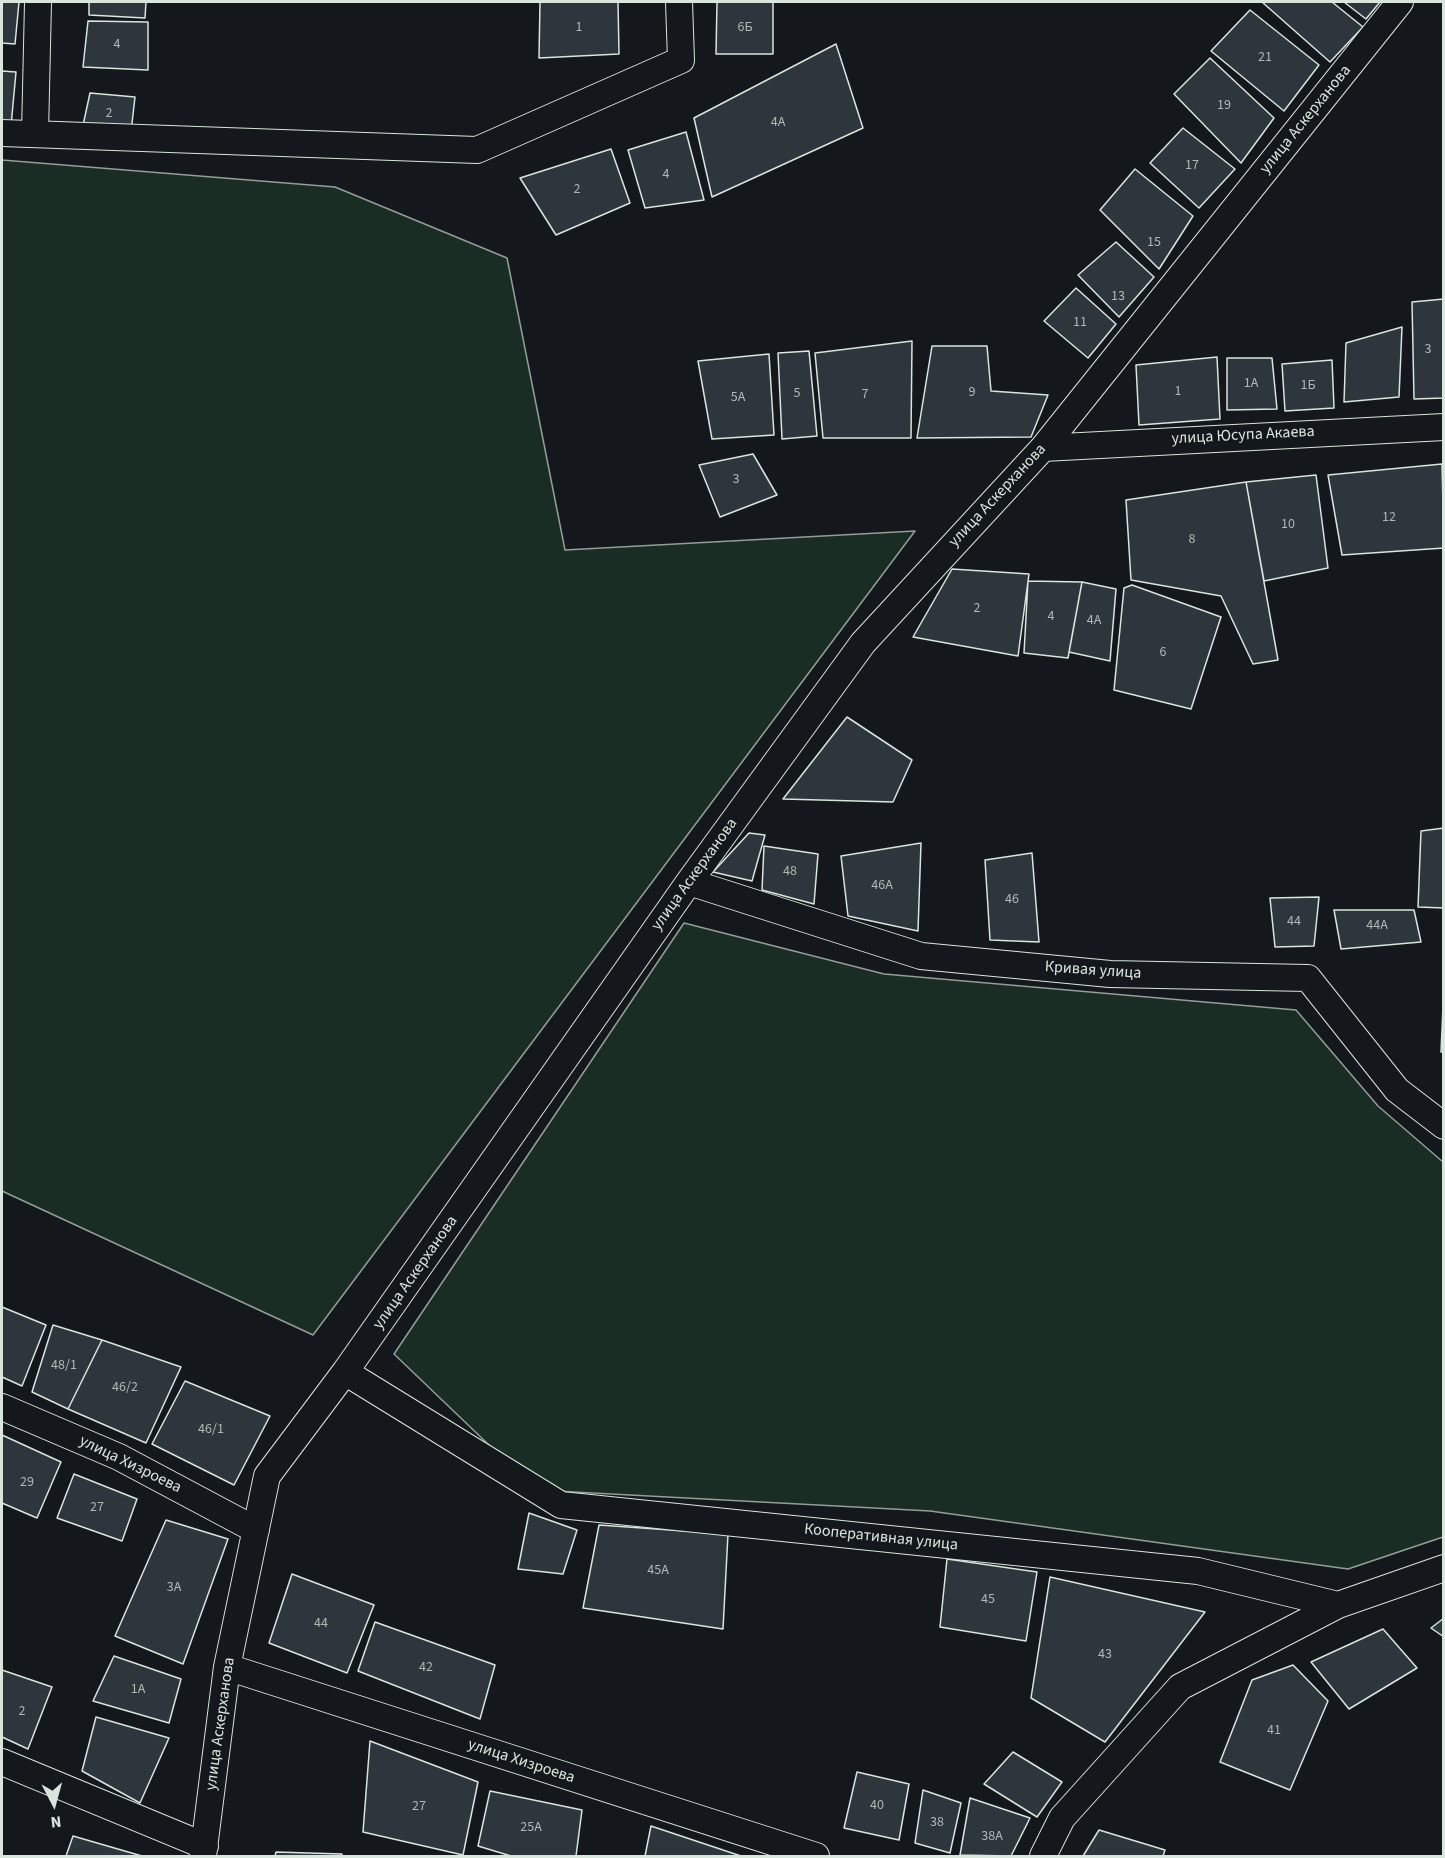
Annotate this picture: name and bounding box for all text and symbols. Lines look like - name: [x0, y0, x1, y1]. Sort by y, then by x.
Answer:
- house number: 1: [576, 20, 582, 36]
- house number: 6Б: [737, 20, 753, 36]
- house number: 4: [114, 37, 120, 53]
- house number: 21: [1258, 50, 1272, 66]
- street label: улица Аскерханова: [1256, 62, 1356, 178]
- house number: 19: [1217, 98, 1231, 114]
- house number: 2: [106, 106, 112, 122]
- house number: 4А: [771, 115, 785, 131]
- house number: 17: [1185, 158, 1199, 174]
- house number: 4: [663, 167, 669, 183]
- house number: 2: [574, 182, 580, 198]
- house number: 15: [1147, 235, 1161, 251]
- house number: 13: [1111, 289, 1125, 305]
- house number: 11: [1073, 315, 1087, 331]
- house number: 3: [1425, 342, 1431, 358]
- house number: 1А: [1244, 376, 1258, 392]
- house number: 1Б: [1300, 378, 1316, 394]
- house number: 1: [1175, 384, 1181, 400]
- house number: 9: [969, 385, 975, 401]
- house number: 5: [794, 386, 800, 402]
- house number: 7: [862, 387, 868, 403]
- house number: 5А: [731, 390, 745, 406]
- street label: улица Юсупа Акаева: [1171, 423, 1315, 449]
- street label: улица Аскерханова: [945, 440, 1051, 552]
- house number: 3: [733, 472, 739, 488]
- house number: 12: [1382, 510, 1396, 526]
- house number: 10: [1281, 517, 1295, 533]
- house number: 8: [1189, 532, 1195, 548]
- house number: 2: [974, 601, 980, 617]
- house number: 4: [1048, 609, 1054, 625]
- house number: 4А: [1087, 613, 1101, 629]
- house number: 6: [1160, 645, 1166, 661]
- street label: улица Аскерханова: [648, 815, 742, 935]
- house number: 48: [783, 864, 797, 880]
- house number: 46А: [871, 878, 893, 894]
- house number: 46: [1005, 892, 1019, 908]
- house number: 44: [1287, 914, 1301, 930]
- house number: 44А: [1366, 918, 1388, 934]
- street label: Кривая улица: [1044, 958, 1142, 984]
- street label: улица Аскерханова: [370, 1213, 462, 1333]
- house number: 48/1: [51, 1358, 77, 1374]
- house number: 46/2: [112, 1380, 138, 1396]
- house number: 46/1: [198, 1422, 224, 1438]
- street label: улица Хизроева: [76, 1432, 184, 1498]
- house number: 29: [20, 1475, 34, 1491]
- house number: 27: [90, 1500, 104, 1516]
- street label: Кооперативная улица: [803, 1520, 959, 1556]
- house number: 45А: [647, 1563, 669, 1579]
- house number: 3А: [167, 1580, 181, 1596]
- house number: 45: [981, 1592, 995, 1608]
- house number: 44: [314, 1616, 328, 1632]
- house number: 43: [1098, 1647, 1112, 1663]
- street label: улица Аскерханова: [202, 1656, 240, 1792]
- house number: 42: [419, 1660, 433, 1676]
- house number: 1А: [131, 1682, 145, 1698]
- house number: 2: [19, 1704, 25, 1720]
- house number: 41: [1267, 1723, 1281, 1739]
- street label: улица Хизроева: [465, 1736, 577, 1788]
- north arrow: [24, 1774, 84, 1834]
- house number: 40: [870, 1798, 884, 1814]
- house number: 27: [412, 1799, 426, 1815]
- text: N: [49, 1810, 62, 1833]
- house number: 38: [930, 1815, 944, 1831]
- house number: 25А: [520, 1820, 542, 1836]
- house number: 38А: [981, 1829, 1003, 1845]

